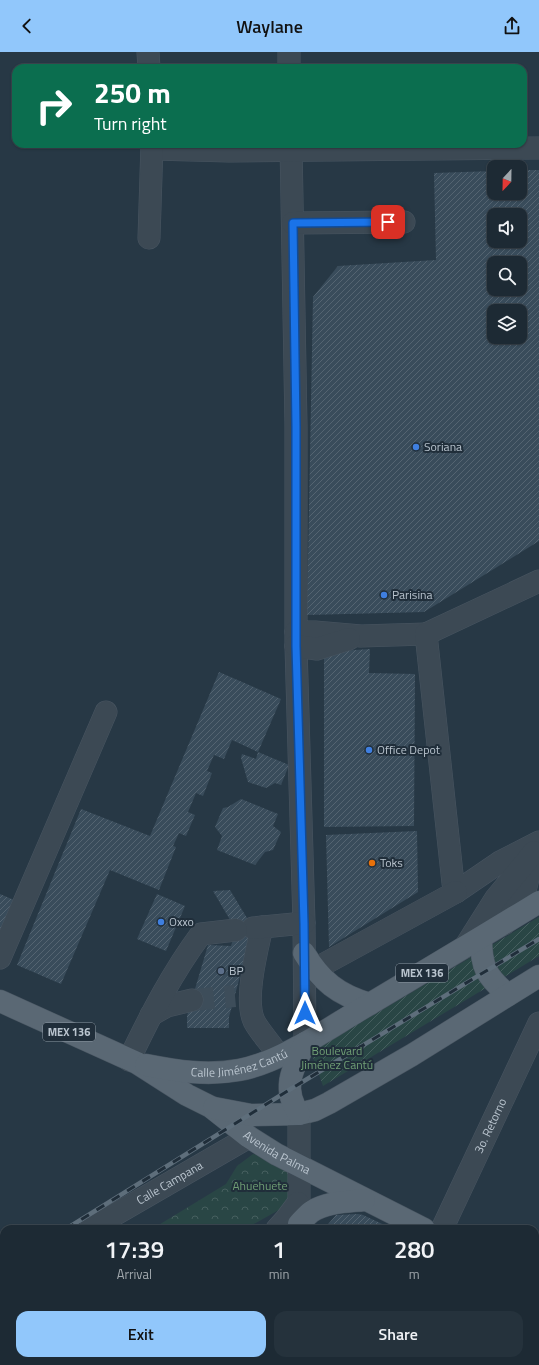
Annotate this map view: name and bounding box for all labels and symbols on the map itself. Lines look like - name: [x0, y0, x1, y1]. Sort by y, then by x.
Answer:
- north arrow: [487, 160, 527, 200]
- pin: [371, 205, 405, 239]
- place label: Soriana: [424, 437, 462, 456]
- marker: Soriana: [411, 442, 421, 452]
- place label: Parisina: [392, 585, 433, 604]
- marker: Parisina: [379, 590, 389, 600]
- place label: Office Depot: [377, 740, 441, 759]
- marker: Office Depot: [364, 745, 374, 755]
- place label: Toks: [380, 853, 403, 872]
- marker: Toks: [367, 858, 377, 868]
- place label: Oxxo: [169, 912, 194, 931]
- marker: Oxxo: [156, 917, 166, 927]
- place label: BP: [229, 961, 244, 980]
- road number: MEX 136: [396, 964, 448, 982]
- marker: BP: [216, 966, 226, 976]
- position arrow: [284, 992, 326, 1034]
- road number: MEX 136: [43, 1023, 95, 1041]
- park label: Boulevard Jiménez Cantú: [301, 1041, 373, 1074]
- street label: Calle Jiménez Cantú: [190, 1044, 291, 1082]
- street label: 3o. Retorno: [469, 1095, 511, 1156]
- street label: Avenida Palma: [239, 1126, 314, 1179]
- street label: Calle Campana: [133, 1156, 206, 1209]
- park label: Ahuehuete: [232, 1176, 288, 1195]

